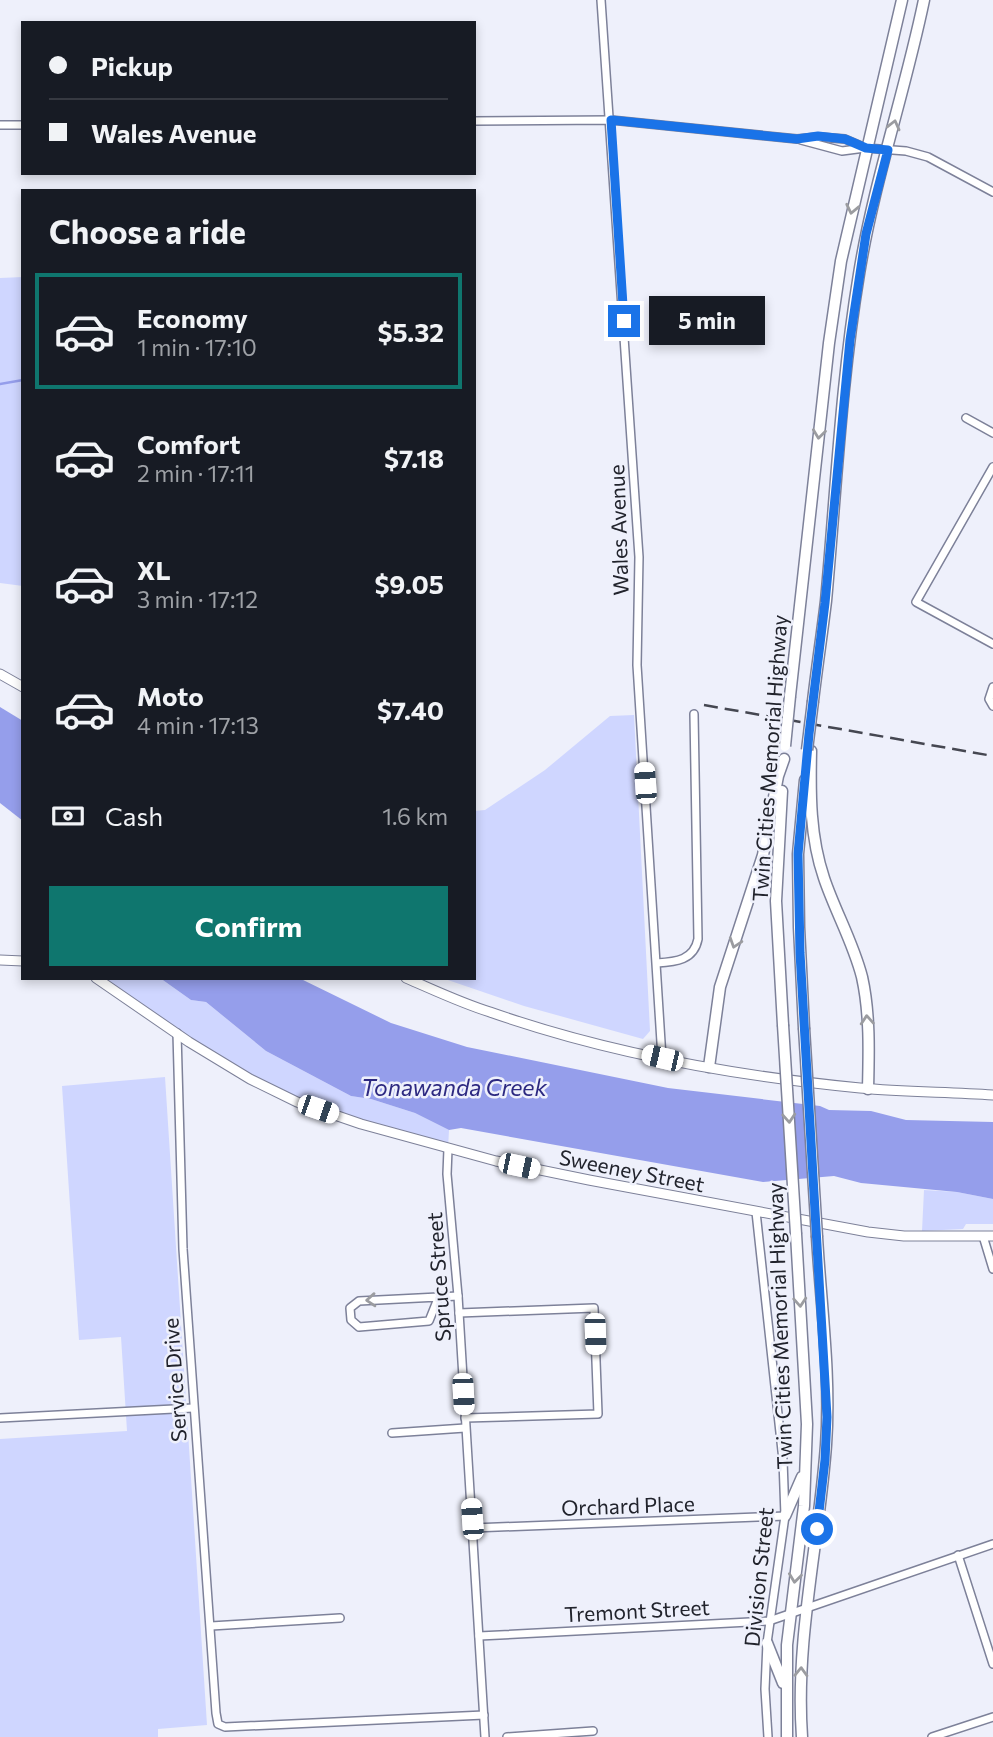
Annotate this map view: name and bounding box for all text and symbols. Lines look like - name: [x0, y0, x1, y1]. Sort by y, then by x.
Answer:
- text: Pickup: [91, 50, 173, 81]
- text: Wales Avenue: [91, 117, 257, 148]
- one-way arrow: [886, 119, 900, 131]
- one-way arrow: [845, 203, 860, 215]
- text: Choose a ride: [49, 211, 246, 251]
- callout: 5 min: [648, 296, 764, 346]
- icon: car: [53, 300, 116, 363]
- text: Economy: [137, 302, 248, 333]
- route end: [608, 305, 640, 337]
- text: 5 min: [678, 306, 736, 334]
- text: $5.32: [378, 316, 444, 347]
- text: 1 min · 17:10: [137, 333, 257, 361]
- icon: car: [53, 426, 116, 489]
- text: Comfort: [137, 428, 240, 459]
- one-way arrow: [811, 428, 826, 440]
- text: $7.18: [384, 442, 444, 473]
- text: 2 min · 17:11: [137, 459, 255, 487]
- street label: Wales Avenue: [603, 464, 633, 596]
- icon: car: [53, 552, 116, 615]
- text: XL: [137, 554, 171, 585]
- text: $9.05: [374, 568, 444, 599]
- text: 3 min · 17:12: [137, 585, 258, 613]
- street label: Twin Cities Memorial Highway: [747, 614, 792, 902]
- icon: car: [53, 678, 116, 741]
- text: Moto: [137, 680, 204, 711]
- text: $7.40: [377, 694, 444, 725]
- text: 4 min · 17:13: [137, 711, 259, 739]
- car: [634, 761, 657, 805]
- icon: cash: [49, 797, 87, 835]
- text: Cash: [105, 800, 163, 831]
- text: 1.6 km: [382, 802, 448, 830]
- button: Confirm: [49, 886, 448, 966]
- one-way arrow: [729, 936, 743, 948]
- one-way arrow: [860, 1015, 875, 1026]
- car: [640, 1043, 685, 1073]
- water label: Tonawanda Creek: [361, 1073, 547, 1101]
- car: [295, 1092, 342, 1126]
- one-way arrow: [781, 1113, 796, 1124]
- street label: Sweeney Street: [557, 1144, 707, 1196]
- car: [497, 1151, 542, 1181]
- street label: Twin Cities Memorial Highway: [761, 1182, 797, 1470]
- street label: Spruce Street: [421, 1211, 455, 1343]
- one-way arrow: [366, 1293, 377, 1308]
- one-way arrow: [792, 1297, 807, 1308]
- car: [584, 1313, 607, 1355]
- street label: Service Drive: [157, 1317, 191, 1443]
- car: [452, 1372, 475, 1416]
- street label: Orchard Place: [561, 1490, 695, 1520]
- car: [461, 1497, 484, 1541]
- street label: Division Street: [738, 1506, 778, 1648]
- route start: [801, 1513, 833, 1545]
- one-way arrow: [787, 1572, 802, 1584]
- street label: Tremont Street: [564, 1594, 710, 1626]
- one-way arrow: [793, 1666, 809, 1677]

